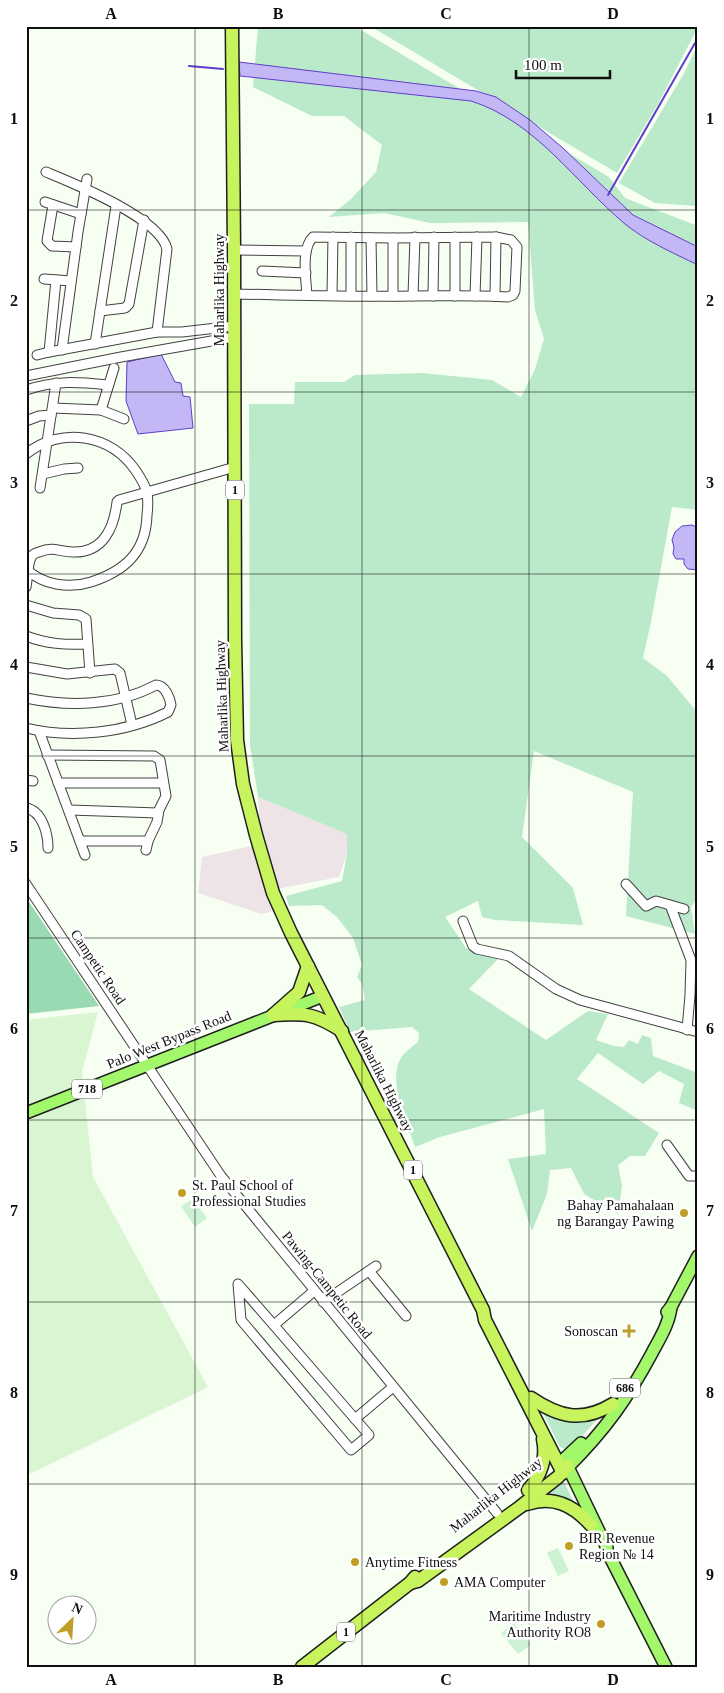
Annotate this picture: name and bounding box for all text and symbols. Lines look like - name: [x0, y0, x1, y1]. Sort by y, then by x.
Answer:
- text: A: [105, 5, 117, 22]
- text: B: [273, 5, 284, 22]
- text: C: [440, 5, 452, 22]
- text: D: [607, 5, 619, 22]
- scale bar: [516, 48, 610, 80]
- text: 100 m: [524, 57, 562, 73]
- text: 1: [10, 110, 18, 127]
- text: 1: [706, 110, 714, 127]
- street label: Maharlika Highway: [212, 234, 227, 346]
- text: 2: [10, 292, 18, 309]
- text: 2: [706, 292, 714, 309]
- text: 3: [10, 474, 18, 491]
- text: 3: [706, 474, 714, 491]
- road number: 1: [226, 480, 244, 500]
- street label: Maharlika Highway: [213, 640, 231, 752]
- text: 4: [10, 656, 18, 673]
- text: 4: [706, 656, 714, 673]
- text: 5: [10, 838, 18, 855]
- text: 5: [706, 838, 714, 855]
- street label: Campetic Road: [68, 927, 128, 1007]
- street label: Palo West Bypass Road: [105, 1008, 233, 1072]
- text: 6: [10, 1020, 18, 1037]
- text: 6: [706, 1020, 714, 1037]
- street label: Maharlika Highway: [352, 1028, 416, 1134]
- road number: 718: [72, 1080, 102, 1098]
- road number: 1: [404, 1160, 422, 1180]
- place label: St. Paul School of Professional Studies: [192, 1178, 306, 1209]
- marker: St. Paul School of Professional Studies: [176, 1187, 188, 1199]
- place label: Bahay Pamahalaan ng Barangay Pawing: [557, 1198, 674, 1229]
- text: 7: [10, 1202, 18, 1219]
- text: 7: [706, 1202, 714, 1219]
- marker: Bahay Pamahalaan ng Barangay Pawing: [678, 1207, 690, 1219]
- street label: Pawing-Campetic Road: [279, 1228, 375, 1342]
- place label: Sonoscan: [564, 1324, 618, 1339]
- marker: Sonoscan: [622, 1324, 636, 1338]
- road number: 686: [610, 1379, 640, 1398]
- text: 8: [10, 1384, 18, 1401]
- text: 8: [706, 1384, 714, 1401]
- street label: Maharlika Highway: [447, 1455, 545, 1535]
- place label: BIR Revenue Region № 14: [579, 1531, 655, 1562]
- marker: BIR Revenue Region № 14: [563, 1540, 575, 1552]
- place label: Anytime Fitness: [365, 1555, 457, 1570]
- marker: Anytime Fitness: [349, 1556, 361, 1568]
- text: 9: [10, 1566, 18, 1583]
- text: 9: [706, 1566, 714, 1583]
- place label: AMA Computer: [454, 1575, 546, 1590]
- marker: AMA Computer: [438, 1576, 450, 1588]
- north arrow: [48, 1596, 98, 1646]
- text: N: [70, 1600, 85, 1618]
- place label: Maritime Industry Authority RO8: [489, 1609, 591, 1640]
- marker: Maritime Industry Authority RO8: [595, 1618, 607, 1630]
- road number: 1: [337, 1622, 355, 1641]
- text: A: [105, 1671, 117, 1688]
- text: B: [273, 1671, 284, 1688]
- text: C: [440, 1671, 452, 1688]
- text: D: [607, 1671, 619, 1688]

